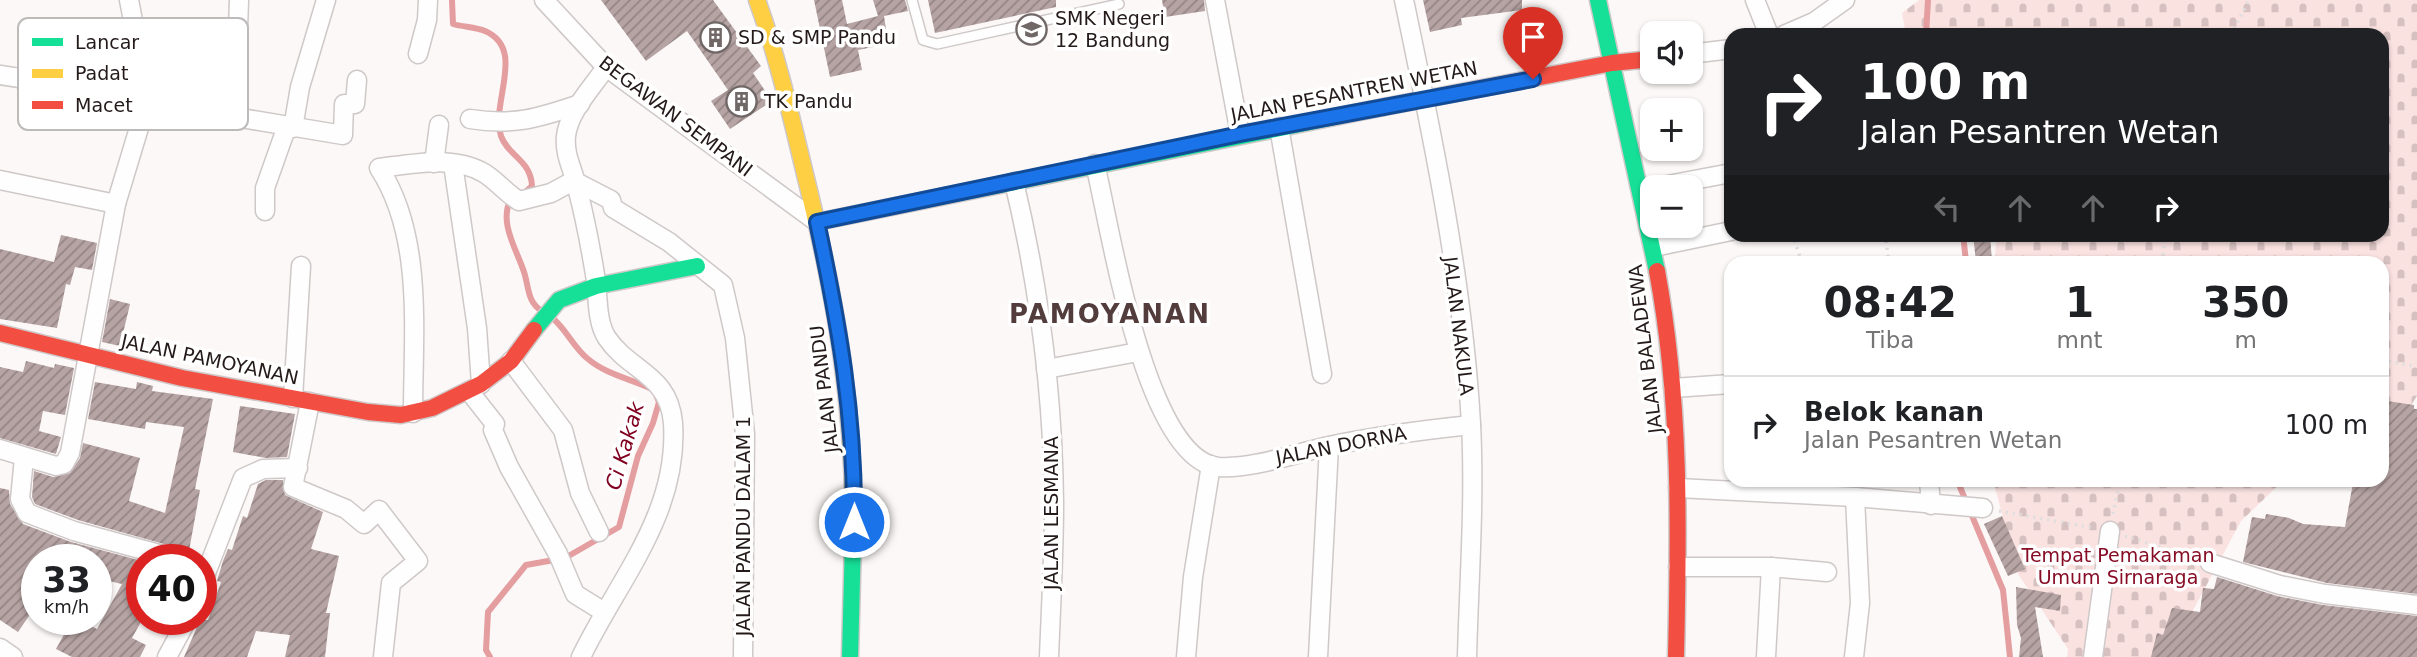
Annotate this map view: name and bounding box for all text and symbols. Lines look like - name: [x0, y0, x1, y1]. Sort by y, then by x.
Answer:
- place label: SMK Negeri 12 Bandung: [1055, 7, 1170, 51]
- pin: [1503, 7, 1563, 79]
- school or university icon: SMK Negeri 12 Bandung: [1015, 12, 1049, 46]
- legend: [18, 18, 248, 130]
- icon: arrive: [1514, 18, 1552, 56]
- building icon: SD & SMP Pandu: [698, 20, 732, 54]
- map controls: [1640, 21, 1703, 238]
- button: sound: [1640, 21, 1703, 84]
- place label: SD & SMP Pandu: [738, 26, 896, 48]
- text: Lancar: [75, 31, 139, 53]
- street label: BEGAWAN SEMPANI: [595, 51, 757, 181]
- text: 100 m: [1860, 54, 2030, 111]
- street label: JALAN PESANTREN WETAN: [1228, 56, 1479, 126]
- icon: right: [1745, 56, 1836, 147]
- text: Padat: [75, 62, 128, 84]
- building icon: TK Pandu: [724, 84, 758, 118]
- place label: TK Pandu: [763, 90, 853, 112]
- text: Macet: [75, 94, 133, 116]
- button: +: [1640, 98, 1703, 161]
- text: Jalan Pesantren Wetan: [1860, 113, 2219, 151]
- button: −: [1640, 175, 1703, 238]
- icon: left: [1928, 189, 1966, 227]
- icon: ahead: [2001, 189, 2039, 227]
- icon: ahead: [2074, 189, 2112, 227]
- icon: right: [2147, 189, 2185, 227]
- street label: JALAN NAKULA: [1439, 254, 1478, 397]
- street label: JALAN BALADEWA: [1624, 263, 1666, 436]
- text: 08:42: [1823, 278, 1957, 327]
- text: 1: [2065, 278, 2094, 327]
- text: 350: [2202, 278, 2290, 327]
- district label: PAMOYANAN: [1009, 299, 1211, 329]
- street label: JALAN PANDU: [805, 324, 843, 455]
- text: Tiba: [1866, 327, 1914, 353]
- text: mnt: [2057, 327, 2103, 353]
- text: m: [2235, 327, 2257, 353]
- street label: JALAN PAMOYANAN: [118, 329, 301, 389]
- text: Belok kanan: [1804, 397, 1984, 427]
- water label: Ci Kakak: [601, 399, 649, 493]
- icon: right: [1745, 406, 1783, 444]
- text: 100 m: [2285, 410, 2368, 440]
- street label: JALAN PANDU DALAM 1: [732, 416, 754, 637]
- street label: JALAN DORNA: [1273, 422, 1408, 469]
- text: Jalan Pesantren Wetan: [1804, 427, 2062, 453]
- street label: JALAN LESMANA: [1040, 436, 1062, 591]
- position arrow: [817, 485, 891, 559]
- speed limit sign: 40: [126, 544, 217, 635]
- park label: Tempat Pemakaman Umum Sirnaraga: [2021, 544, 2214, 588]
- text: 33: [42, 560, 91, 600]
- text: km/h: [44, 596, 89, 617]

